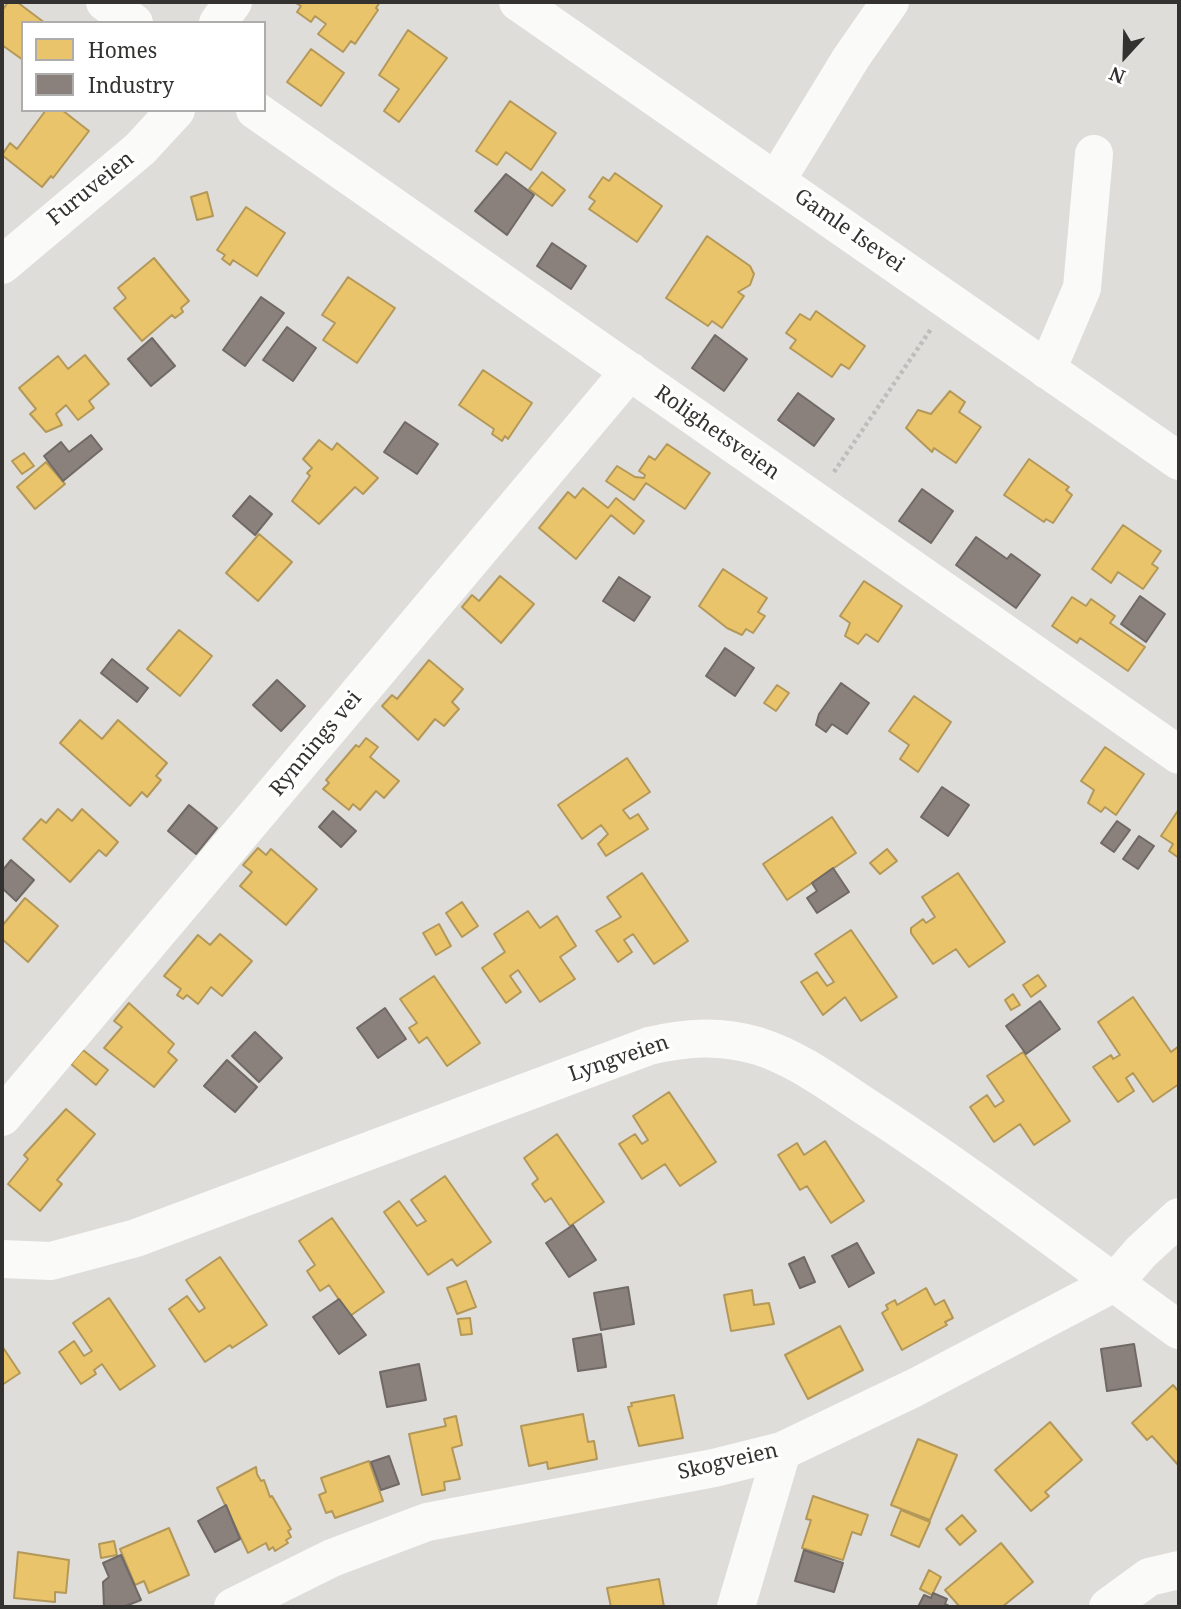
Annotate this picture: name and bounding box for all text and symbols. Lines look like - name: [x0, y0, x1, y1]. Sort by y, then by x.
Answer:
- legend: [21, 21, 266, 112]
- north arrow: [1090, 21, 1160, 91]
- text: Homes: [88, 36, 157, 64]
- text: N: [1105, 61, 1129, 90]
- text: Industry: [88, 71, 174, 99]
- street label: Furuveien: [43, 147, 139, 231]
- street label: Gamle Isevei: [789, 184, 909, 278]
- street label: Rolighetsveien: [650, 381, 784, 485]
- street label: Rynnings vei: [265, 687, 367, 801]
- street label: Lyngveien: [566, 1030, 672, 1088]
- street label: Skogveien: [676, 1438, 780, 1486]

